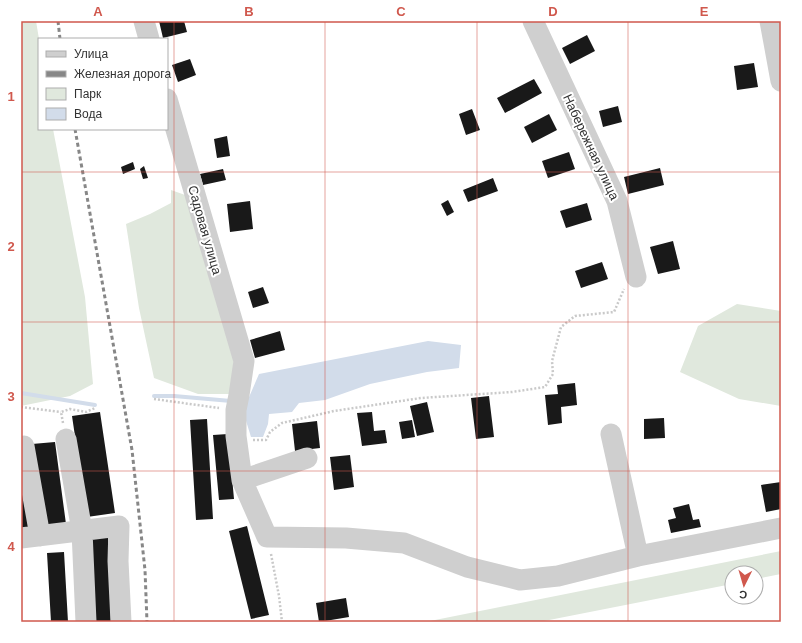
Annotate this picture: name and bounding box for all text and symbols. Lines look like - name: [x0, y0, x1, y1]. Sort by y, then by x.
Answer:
- text: A: [93, 4, 103, 19]
- text: B: [244, 4, 254, 19]
- text: C: [396, 4, 406, 19]
- text: D: [548, 4, 558, 19]
- text: E: [700, 4, 709, 19]
- legend: [38, 38, 168, 130]
- text: Улица: [74, 47, 108, 61]
- text: Железная дорога: [74, 67, 171, 81]
- text: Парк: [74, 87, 102, 101]
- text: 1: [7, 89, 15, 104]
- street label: Набережная улица: [560, 92, 622, 203]
- text: Вода: [74, 107, 102, 121]
- street label: Садовая улица: [185, 184, 225, 277]
- text: 2: [7, 239, 15, 254]
- text: 3: [7, 389, 15, 404]
- text: 4: [7, 539, 15, 554]
- north arrow: [724, 565, 764, 605]
- text: С: [739, 589, 748, 601]

